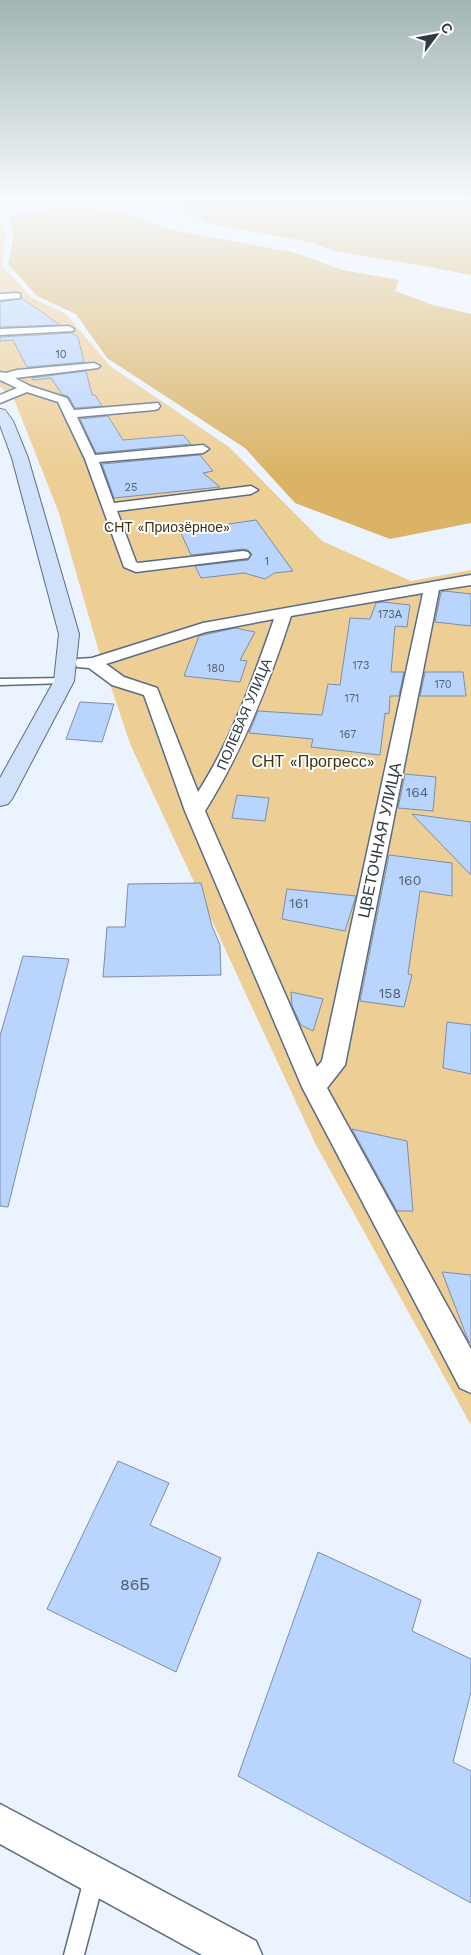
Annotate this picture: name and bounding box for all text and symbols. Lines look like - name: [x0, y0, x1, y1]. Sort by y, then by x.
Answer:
- north arrow: [411, 10, 461, 60]
- text: С: [438, 20, 456, 37]
- house number: 10: [55, 348, 67, 361]
- house number: 25: [125, 481, 137, 494]
- park label: СНТ «Приозёрное»: [104, 519, 230, 535]
- house number: 1: [265, 555, 269, 568]
- house number: 173А: [378, 608, 403, 621]
- street label: ПОЛЕВАЯ УЛИЦА: [213, 655, 275, 772]
- house number: 173: [353, 659, 369, 672]
- house number: 180: [207, 662, 225, 675]
- house number: 170: [434, 678, 452, 691]
- house number: 171: [345, 692, 359, 705]
- house number: 167: [339, 728, 357, 741]
- park label: СНТ «Прогресс»: [251, 752, 375, 771]
- street label: ЦВЕТОЧНАЯ УЛИЦА: [354, 760, 405, 920]
- house number: 164: [406, 784, 428, 800]
- house number: 160: [399, 872, 421, 888]
- house number: 161: [289, 895, 309, 911]
- house number: 158: [379, 985, 401, 1001]
- house number: 86Б: [120, 1575, 150, 1594]

